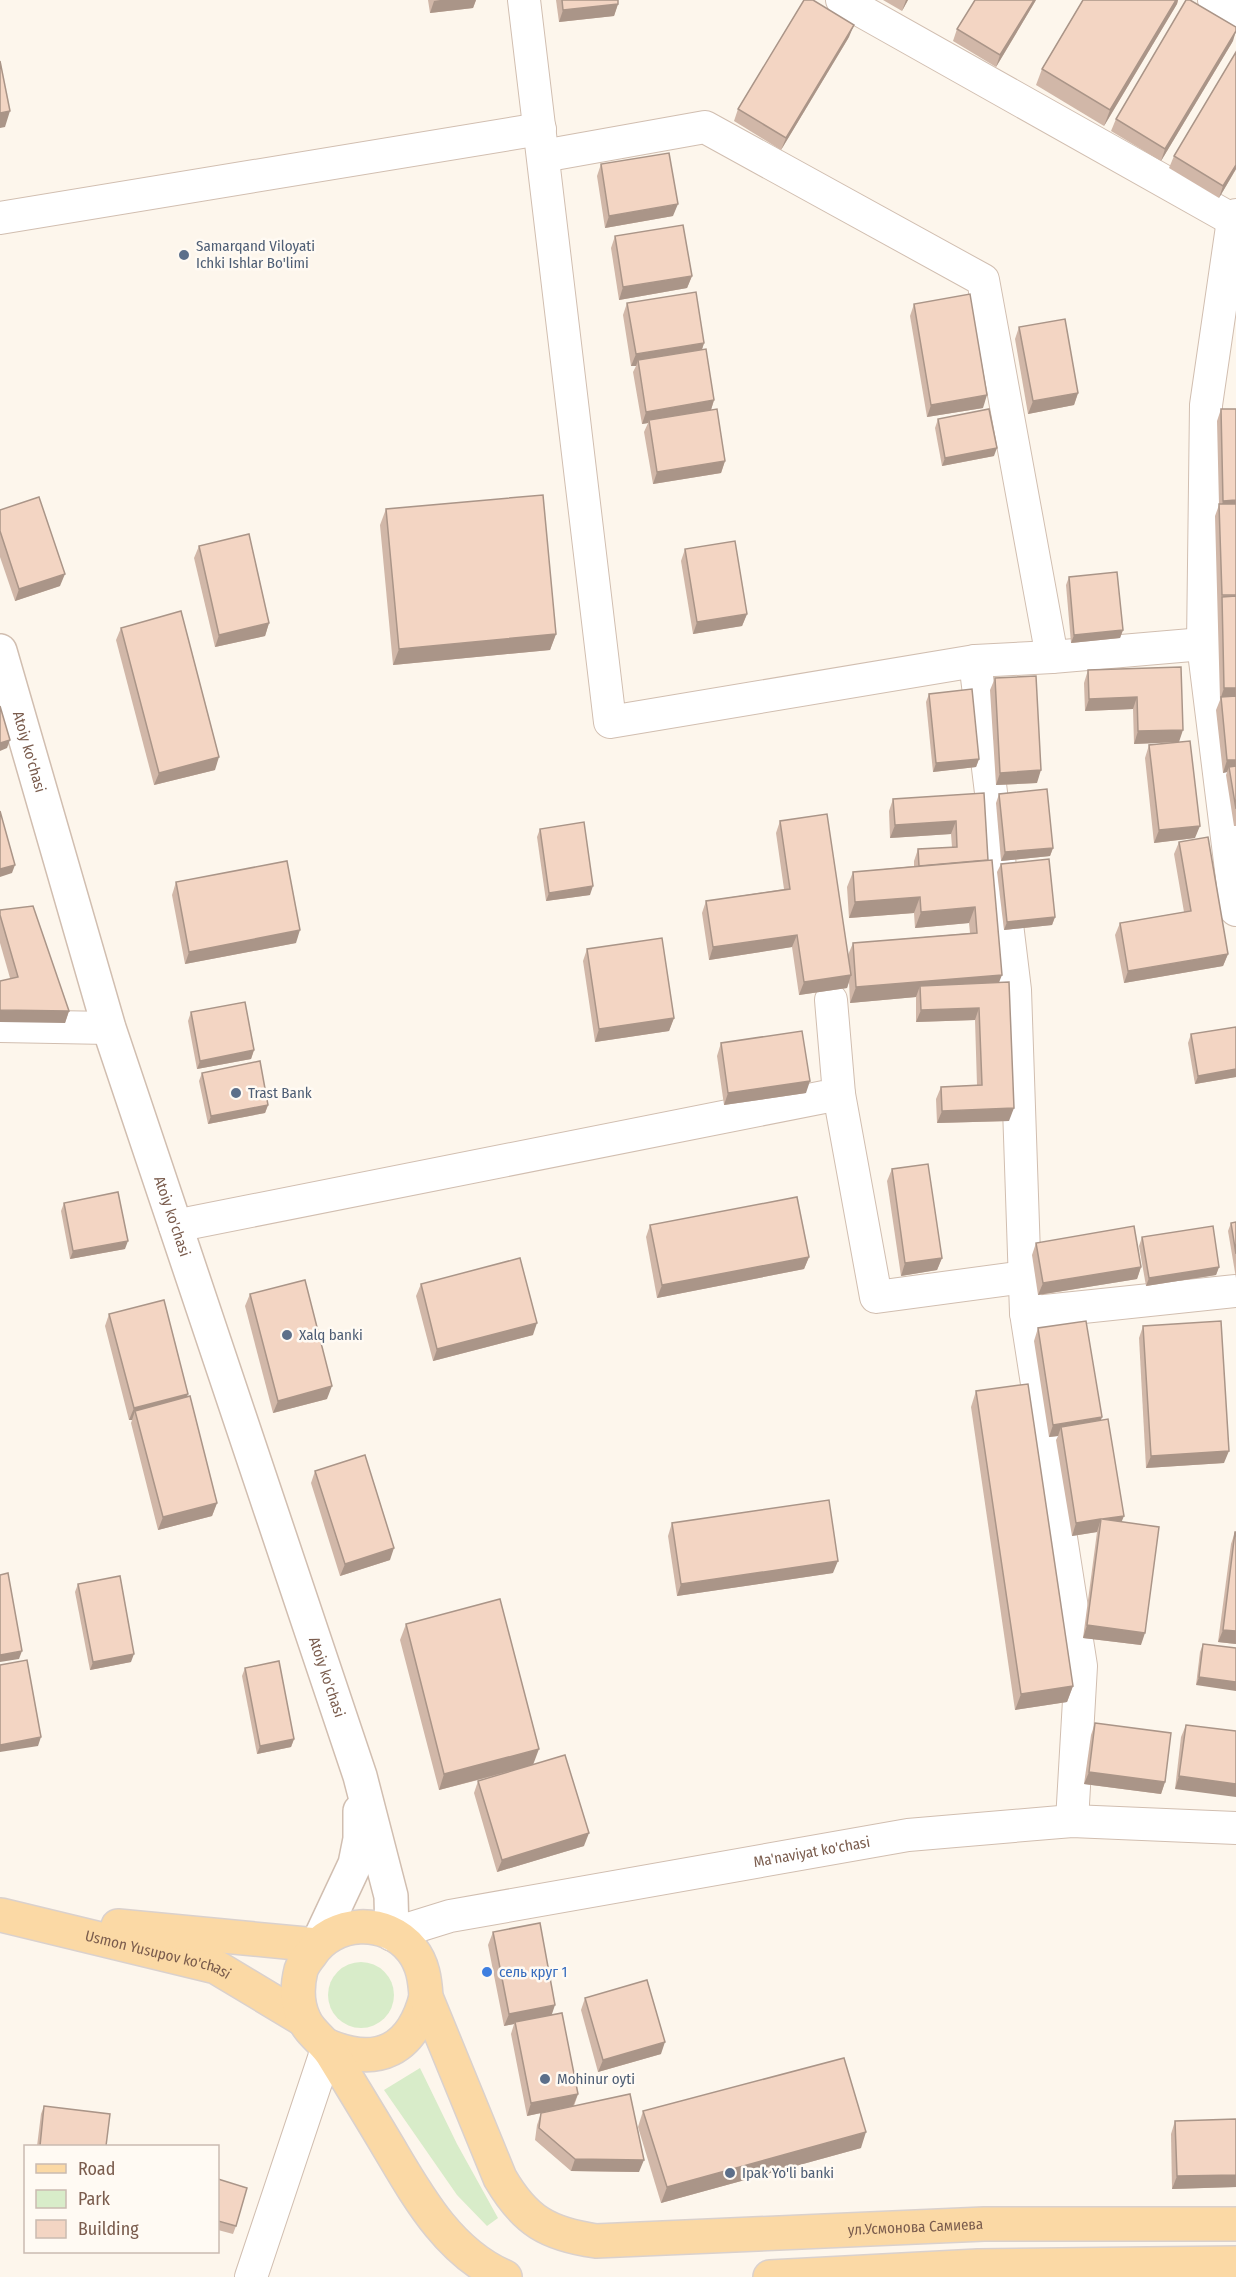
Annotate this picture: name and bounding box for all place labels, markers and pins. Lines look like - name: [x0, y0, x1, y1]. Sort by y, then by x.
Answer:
- place label: Samarqand Viloyati Ichki Ishlar Bo'limi: [196, 237, 315, 272]
- marker: Samarqand Viloyati Ichki Ishlar Bo'limi: [177, 248, 191, 262]
- place label: Trast Bank: [248, 1084, 312, 1102]
- marker: Trast Bank: [229, 1086, 243, 1100]
- place label: Xalq banki: [299, 1326, 363, 1344]
- marker: Xalq banki: [280, 1328, 294, 1342]
- place label: сель круг 1: [499, 1963, 567, 1981]
- marker: сель круг 1: [480, 1965, 494, 1979]
- place label: Mohinur oyti: [557, 2070, 635, 2088]
- marker: Mohinur oyti: [538, 2072, 552, 2086]
- place label: Ipak Yo'li banki: [742, 2164, 834, 2182]
- marker: Ipak Yo'li banki: [723, 2166, 737, 2180]

